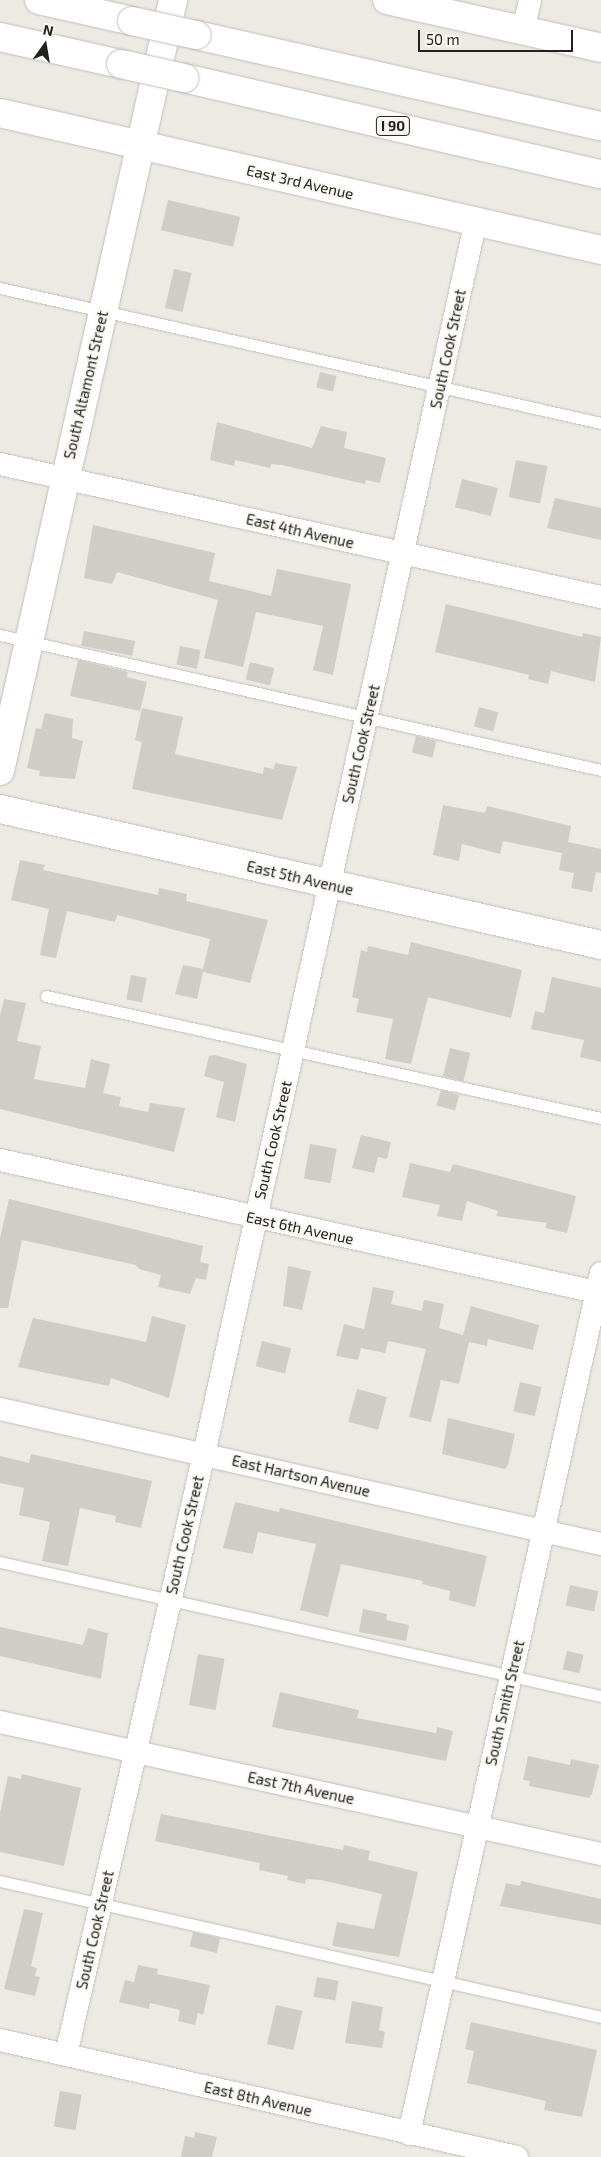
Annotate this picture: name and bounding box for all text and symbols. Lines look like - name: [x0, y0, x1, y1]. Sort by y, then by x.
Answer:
- north arrow: [20, 20, 70, 70]
- text: N: [42, 20, 55, 39]
- scale bar: [421, 20, 576, 52]
- text: 50 m: [426, 30, 460, 48]
- road number: I 90: [376, 114, 410, 138]
- street label: East 3rd Avenue: [245, 161, 355, 203]
- street label: South Cook Street: [427, 288, 469, 410]
- street label: South Altamont Street: [60, 309, 112, 461]
- street label: East 4th Avenue: [244, 510, 356, 552]
- street label: South Cook Street: [339, 683, 383, 805]
- street label: East 5th Avenue: [245, 857, 355, 899]
- street label: South Cook Street: [251, 1079, 295, 1201]
- street label: East 6th Avenue: [244, 1208, 356, 1248]
- street label: East Hartson Avenue: [230, 1451, 372, 1501]
- street label: South Cook Street: [163, 1474, 207, 1596]
- street label: South Smith Street: [482, 1639, 528, 1767]
- street label: East 7th Avenue: [246, 1768, 356, 1808]
- street label: South Cook Street: [73, 1869, 117, 1991]
- street label: East 8th Avenue: [202, 2078, 314, 2120]

